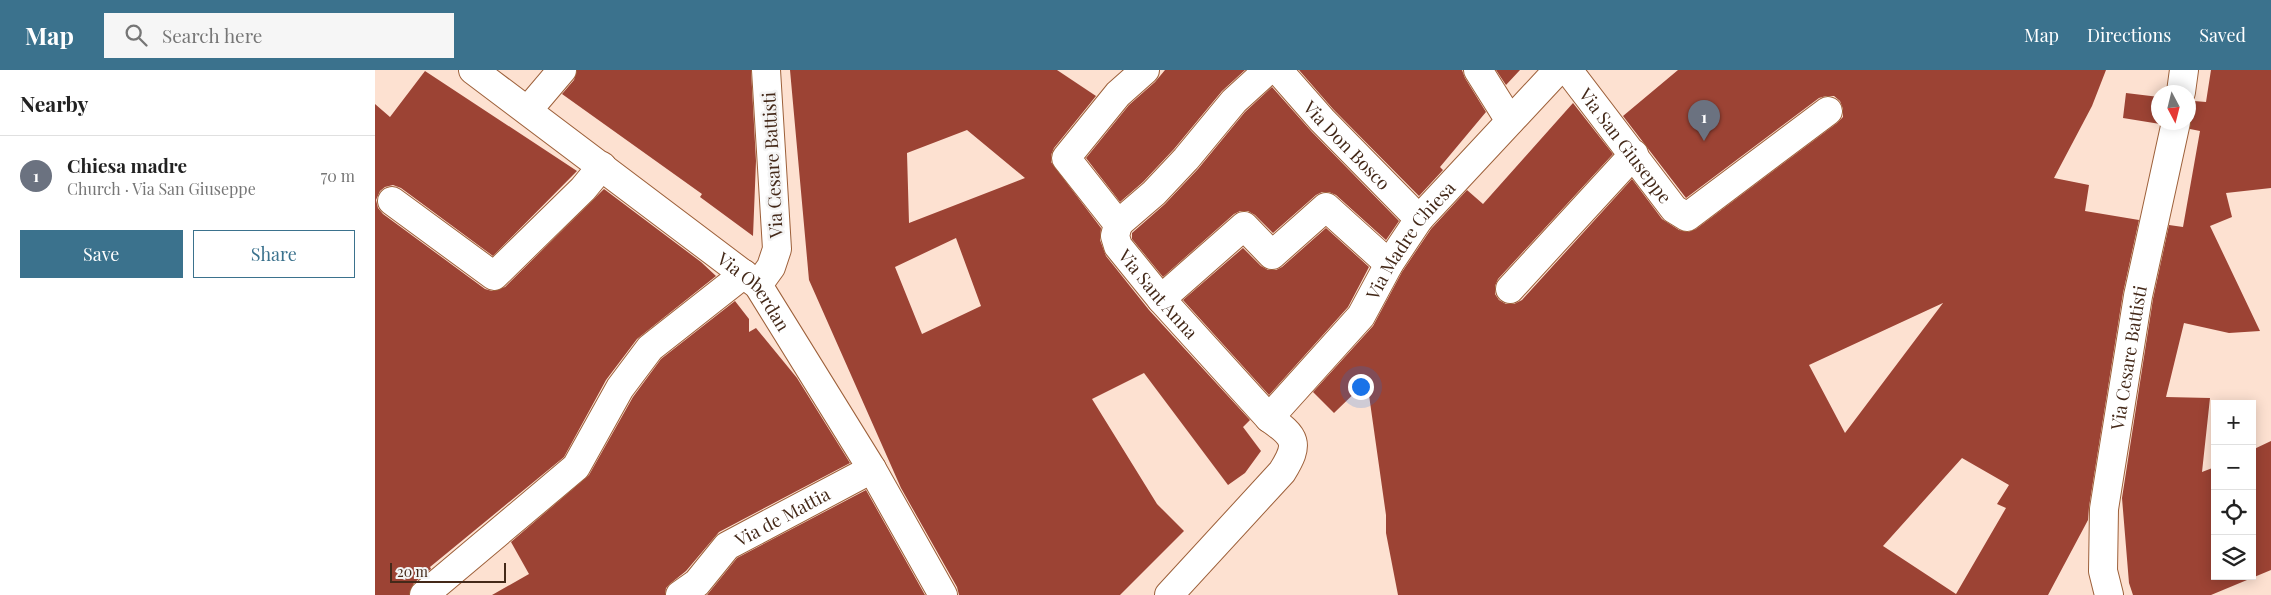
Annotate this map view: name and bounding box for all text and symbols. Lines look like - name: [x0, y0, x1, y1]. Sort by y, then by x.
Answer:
- search box: [104, 13, 454, 58]
- text: Map: [25, 19, 74, 51]
- icon: search: [122, 21, 150, 49]
- text: Search here: [162, 22, 262, 48]
- text: Map: [2024, 23, 2059, 47]
- text: Directions: [2087, 23, 2171, 47]
- text: Saved: [2199, 23, 2246, 47]
- street label: Via San Giuseppe: [1573, 82, 1677, 208]
- north arrow: [2151, 85, 2196, 130]
- text: Nearby: [20, 89, 89, 117]
- street label: Via Cesare Battisti: [756, 91, 788, 240]
- street label: Via Don Bosco: [1298, 95, 1396, 195]
- pin: 1: [1688, 100, 1720, 141]
- text: Chiesa madre: [67, 152, 187, 178]
- text: 1: [33, 165, 39, 186]
- text: 70 m: [321, 165, 355, 186]
- street label: Via Madre Chiesa: [1360, 176, 1460, 304]
- text: Church · Via San Giuseppe: [67, 178, 256, 199]
- button: Save: [20, 230, 183, 278]
- button: Share: [193, 230, 355, 278]
- street label: Via Sant Anna: [1113, 243, 1203, 344]
- street label: Via Oberdan: [712, 246, 796, 336]
- street label: Via Cesare Battisti: [2105, 283, 2152, 433]
- your location: [1348, 374, 1374, 400]
- map controls: [2211, 400, 2256, 580]
- button: +: [2211, 400, 2256, 445]
- button: −: [2211, 445, 2256, 490]
- street label: Via de Mattia: [730, 482, 834, 552]
- button: locate: [2211, 490, 2256, 535]
- button: layers: [2211, 535, 2256, 580]
- scale bar: [390, 560, 506, 583]
- text: 20 m: [397, 562, 428, 581]

